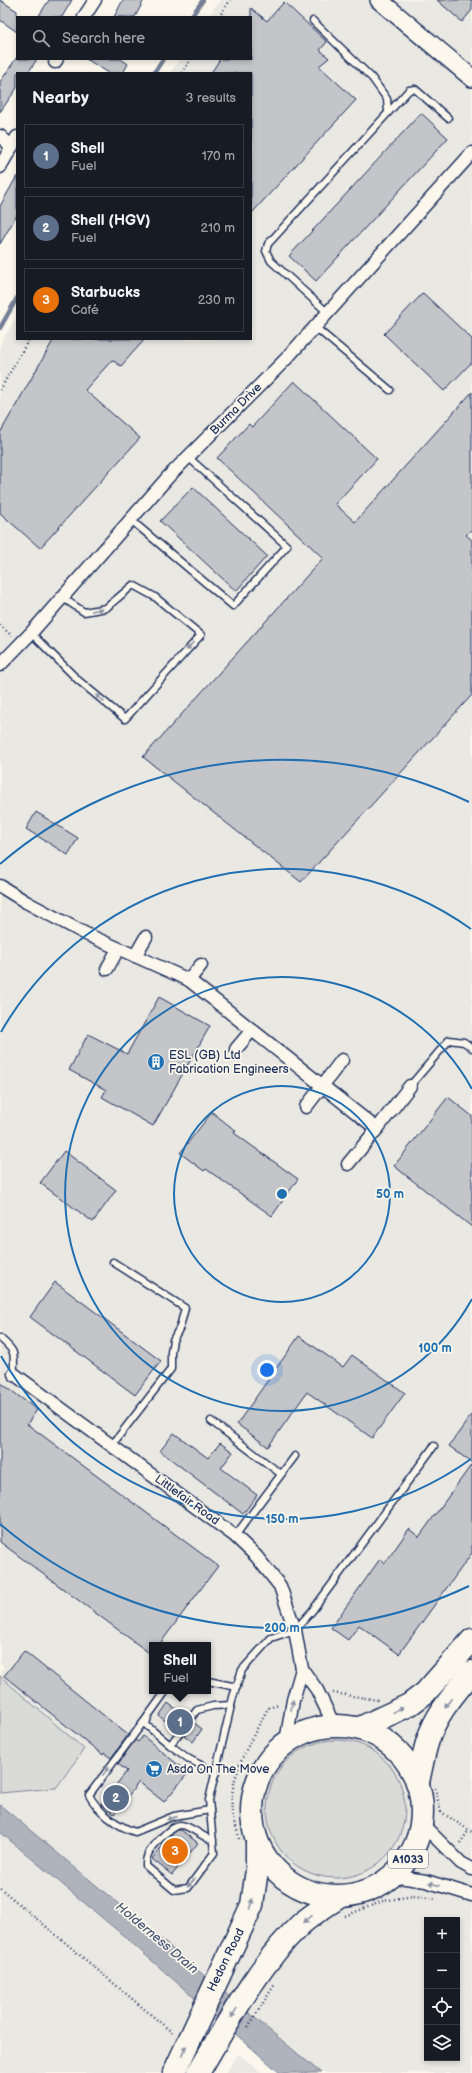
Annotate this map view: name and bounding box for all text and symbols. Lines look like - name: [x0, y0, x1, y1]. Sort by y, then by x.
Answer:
- search box: [16, 16, 252, 60]
- icon: search: [30, 27, 52, 49]
- text: Search here: [62, 29, 145, 48]
- text: Nearby: [32, 88, 89, 108]
- text: 3 results: [185, 90, 236, 106]
- text: Shell: [71, 139, 104, 158]
- text: 1: [43, 148, 49, 164]
- text: 170 m: [202, 148, 235, 164]
- text: Fuel: [71, 158, 96, 174]
- text: Shell (HGV): [71, 211, 150, 230]
- text: 2: [42, 220, 50, 236]
- text: 210 m: [201, 220, 235, 236]
- text: Fuel: [71, 230, 96, 246]
- text: Starbucks: [71, 283, 140, 302]
- text: 3: [42, 292, 50, 308]
- text: 230 m: [198, 292, 235, 308]
- text: Café: [71, 302, 99, 318]
- street label: Burma Drive: [207, 380, 265, 438]
- one-way arrow: [91, 607, 103, 613]
- one-way arrow: [186, 641, 195, 651]
- one-way arrow: [94, 694, 105, 703]
- place label: ESL (GB) Ltd Fabrication Engineers: [169, 1048, 289, 1077]
- building icon: ESL (GB) Ltd Fabrication Engineers: [146, 1052, 166, 1072]
- centre of rings: [275, 1187, 289, 1201]
- text: 50 m: [376, 1187, 404, 1202]
- text: 100 m: [418, 1341, 452, 1356]
- your location: [257, 1360, 277, 1380]
- street label: Littlefair Road: [152, 1472, 222, 1529]
- text: 150 m: [266, 1512, 298, 1527]
- text: 200 m: [264, 1621, 300, 1636]
- popup: [149, 1642, 211, 1694]
- text: Shell: [163, 1651, 197, 1670]
- text: Fuel: [163, 1670, 189, 1686]
- one-way arrow: [444, 1697, 452, 1708]
- one-way arrow: [290, 1699, 296, 1711]
- pin: 1: [167, 1707, 193, 1737]
- one-way arrow: [392, 1707, 403, 1713]
- supermarket icon: Asda On The Move: [144, 1759, 164, 1779]
- place label: Asda On The Move: [167, 1762, 269, 1777]
- one-way arrow: [102, 1766, 111, 1777]
- pin: 2: [103, 1783, 129, 1813]
- one-way arrow: [166, 1815, 178, 1821]
- pin: 3: [162, 1836, 188, 1866]
- road number: A1033: [388, 1850, 428, 1868]
- one-way arrow: [186, 1878, 195, 1888]
- one-way arrow: [428, 1881, 440, 1887]
- one-way arrow: [248, 1898, 254, 1910]
- water label: Holderness Drain: [113, 1899, 201, 1977]
- one-way arrow: [303, 1914, 312, 1923]
- map controls: [424, 1917, 460, 2061]
- button: +: [424, 1917, 460, 1953]
- street label: Hedon Road: [204, 1926, 248, 1994]
- button: −: [424, 1953, 460, 1989]
- button: locate: [424, 1989, 460, 2025]
- one-way arrow: [230, 2007, 237, 2019]
- button: layers: [424, 2025, 460, 2061]
- one-way arrow: [181, 2046, 187, 2057]

